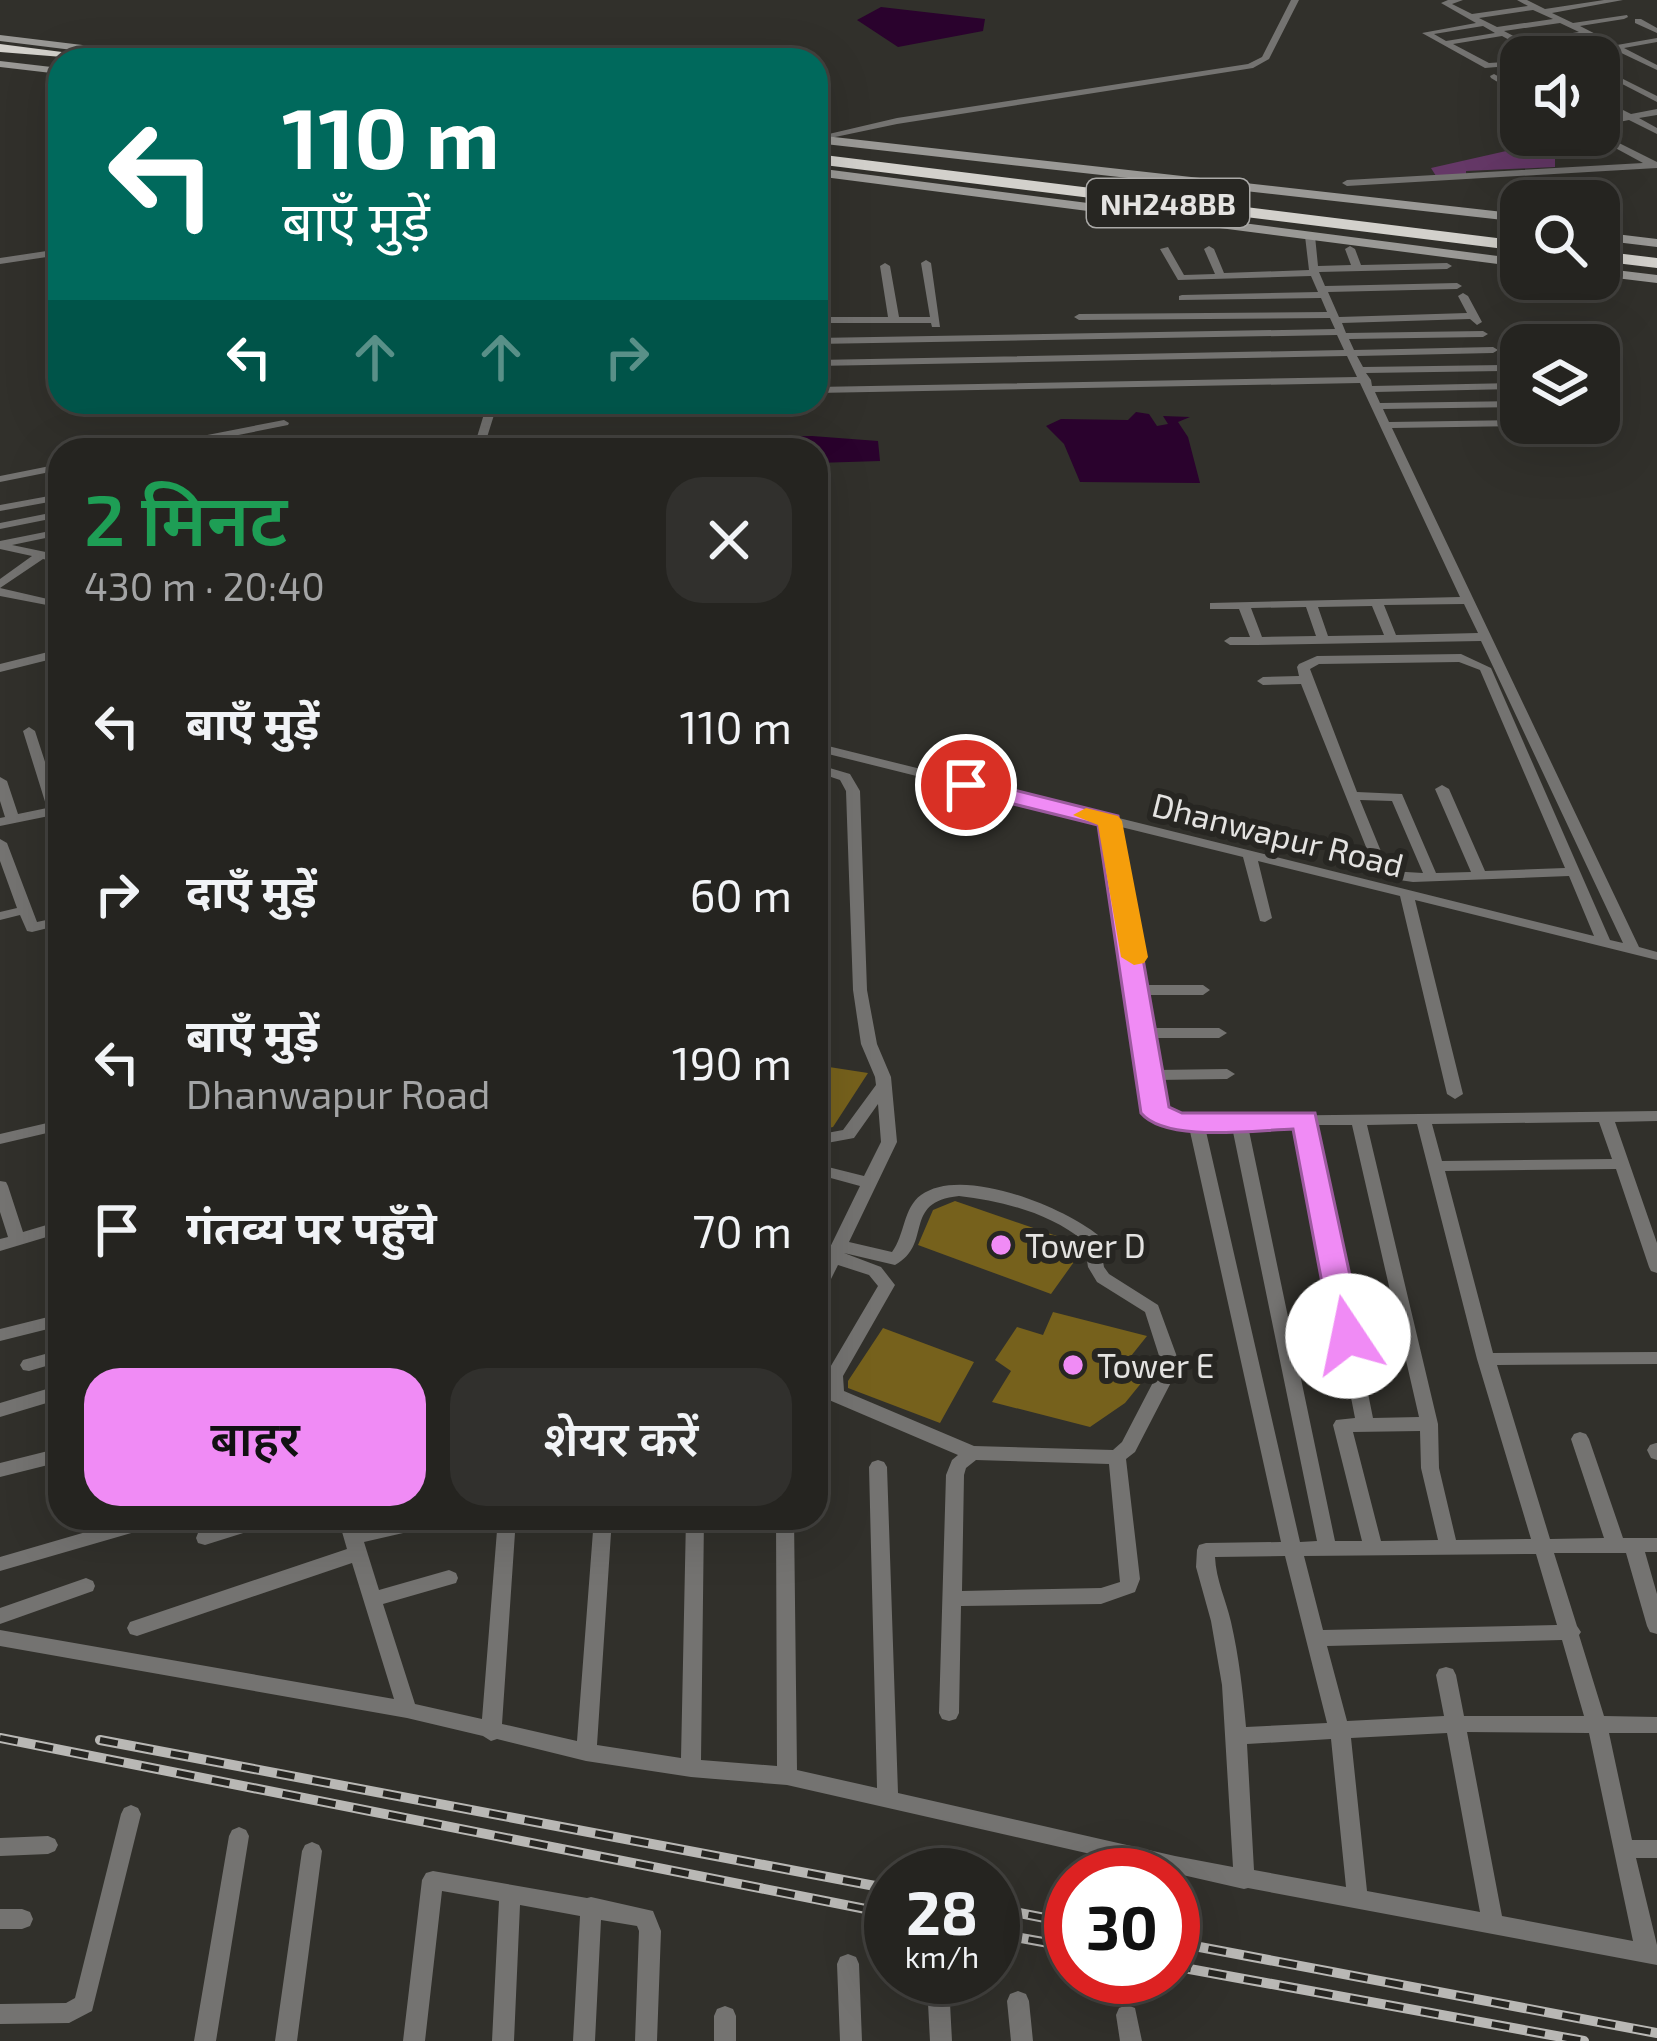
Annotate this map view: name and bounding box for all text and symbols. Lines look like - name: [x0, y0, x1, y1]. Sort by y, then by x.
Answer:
- map controls: [1500, 36, 1620, 444]
- button: sound: [1500, 36, 1620, 156]
- text: 110 m: [282, 85, 500, 186]
- icon: left: [84, 96, 240, 252]
- road number: NH248BB: [1087, 179, 1249, 227]
- button: search: [1500, 180, 1620, 300]
- text: बाएँ मुड़ें: [282, 187, 430, 252]
- icon: left: [216, 324, 282, 390]
- icon: ahead: [342, 324, 408, 390]
- icon: ahead: [468, 324, 534, 390]
- icon: right: [594, 324, 660, 390]
- button: layers: [1500, 324, 1620, 444]
- text: 2 मिनट: [84, 474, 287, 560]
- button: close: [666, 477, 792, 603]
- text: 430 m · 20:40: [84, 562, 325, 609]
- icon: left: [84, 693, 150, 759]
- text: बाएँ मुड़ें: [186, 695, 319, 749]
- text: 110 m: [680, 699, 792, 753]
- pin: [915, 734, 1017, 836]
- icon: arrive: [933, 752, 999, 818]
- street label: Dhanwapur Road: [1148, 783, 1408, 885]
- icon: right: [84, 861, 150, 927]
- text: दाएँ मुड़ें: [186, 863, 317, 917]
- text: 60 m: [690, 867, 792, 921]
- text: बाएँ मुड़ें: [186, 1007, 319, 1061]
- icon: left: [84, 1029, 150, 1095]
- text: 190 m: [672, 1035, 792, 1089]
- text: Dhanwapur Road: [186, 1070, 490, 1117]
- icon: arrive: [84, 1197, 150, 1263]
- text: गंतव्य पर पहुँचे: [186, 1199, 437, 1253]
- text: 70 m: [692, 1203, 792, 1257]
- place label: Tower D: [1025, 1225, 1146, 1265]
- marker: Tower D: [988, 1232, 1014, 1258]
- position arrow: [1285, 1273, 1411, 1399]
- place label: Tower E: [1097, 1345, 1214, 1385]
- marker: Tower E: [1060, 1352, 1086, 1378]
- button: बाहर: [84, 1368, 426, 1506]
- button: शेयर करें: [450, 1368, 792, 1506]
- speed limit sign: 30: [1044, 1848, 1200, 2004]
- text: 28: [906, 1875, 978, 1947]
- text: km/h: [905, 1938, 979, 1974]

